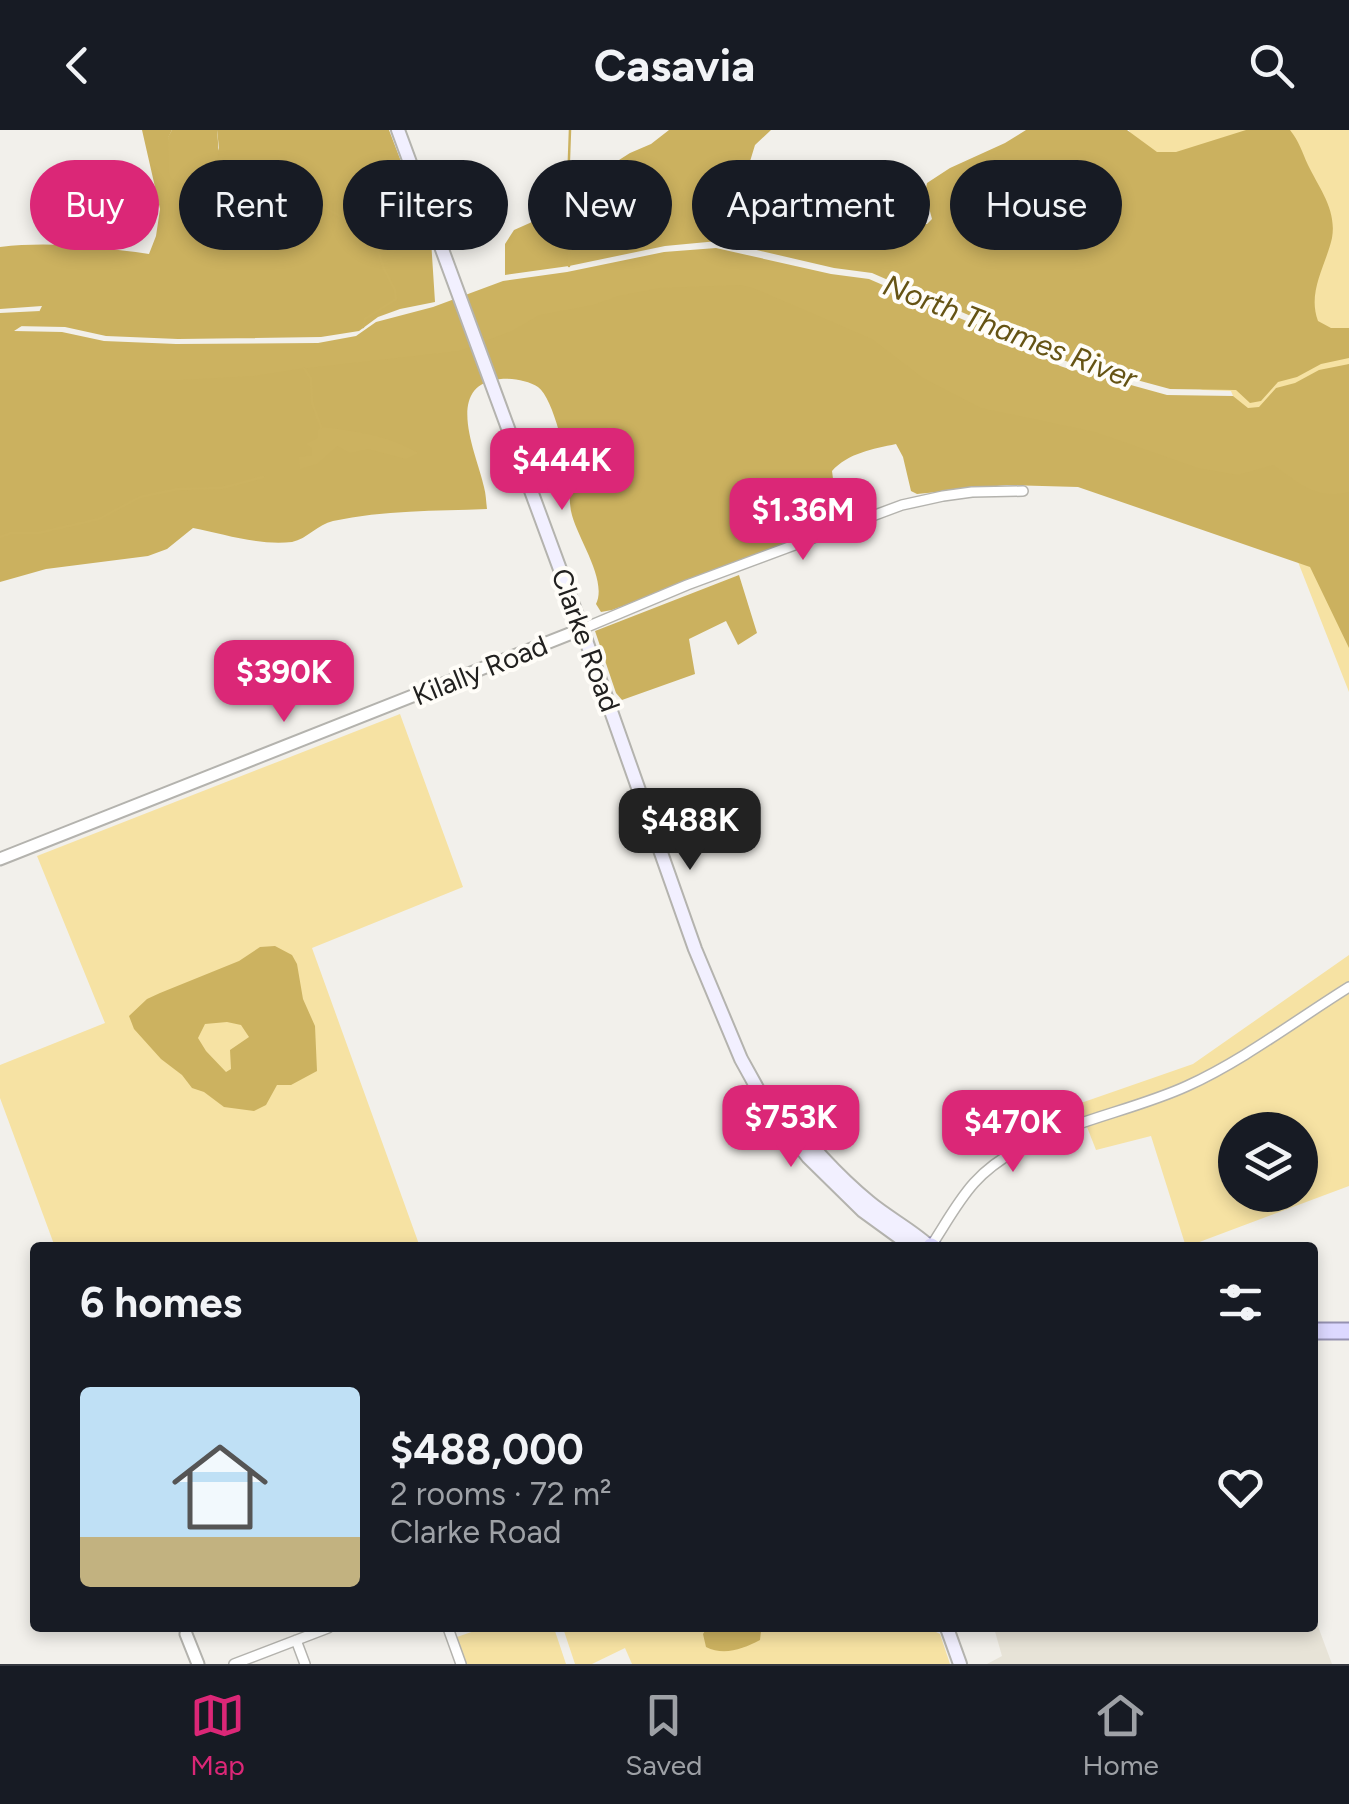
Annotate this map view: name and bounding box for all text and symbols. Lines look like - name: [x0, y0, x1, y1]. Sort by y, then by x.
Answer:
- icon: back: [50, 38, 105, 93]
- text: Casavia: [594, 38, 755, 92]
- icon: search: [1244, 38, 1299, 93]
- chip: Buy: [30, 160, 159, 250]
- chip: Rent: [179, 160, 323, 250]
- chip: Filters: [343, 160, 508, 250]
- chip: New: [528, 160, 672, 250]
- chip: Apartment: [692, 160, 930, 250]
- chip: House: [950, 160, 1122, 250]
- water label: North Thames River: [878, 266, 1144, 398]
- pin: $444K: [492, 428, 632, 513]
- text: $444K: [512, 441, 612, 479]
- pin: $1.36M: [722, 478, 884, 563]
- text: $1.36M: [752, 491, 854, 529]
- street label: Clarke Road: [544, 564, 628, 716]
- street label: Kilally Road: [408, 628, 552, 712]
- pin: $390K: [214, 640, 354, 725]
- text: $390K: [236, 653, 332, 691]
- pin: $488K: [620, 788, 760, 873]
- text: $488K: [641, 801, 739, 839]
- pin: $753K: [721, 1085, 861, 1170]
- pin: $470K: [943, 1090, 1083, 1175]
- text: $753K: [744, 1098, 838, 1136]
- text: $470K: [964, 1103, 1062, 1141]
- map controls: [1218, 1112, 1318, 1212]
- button: layers: [1218, 1112, 1318, 1212]
- icon: filters: [1213, 1275, 1268, 1330]
- text: 6 homes: [80, 1277, 242, 1328]
- text: $488,000: [390, 1424, 584, 1475]
- icon: home: [160, 1427, 280, 1547]
- icon: heart: [1213, 1460, 1268, 1515]
- text: 2 rooms · 72 m²: [390, 1475, 612, 1513]
- text: Clarke Road: [390, 1513, 561, 1551]
- tab: Map: [190, 1688, 245, 1782]
- tab: Saved: [625, 1688, 702, 1782]
- tab: Home: [1083, 1688, 1159, 1782]

